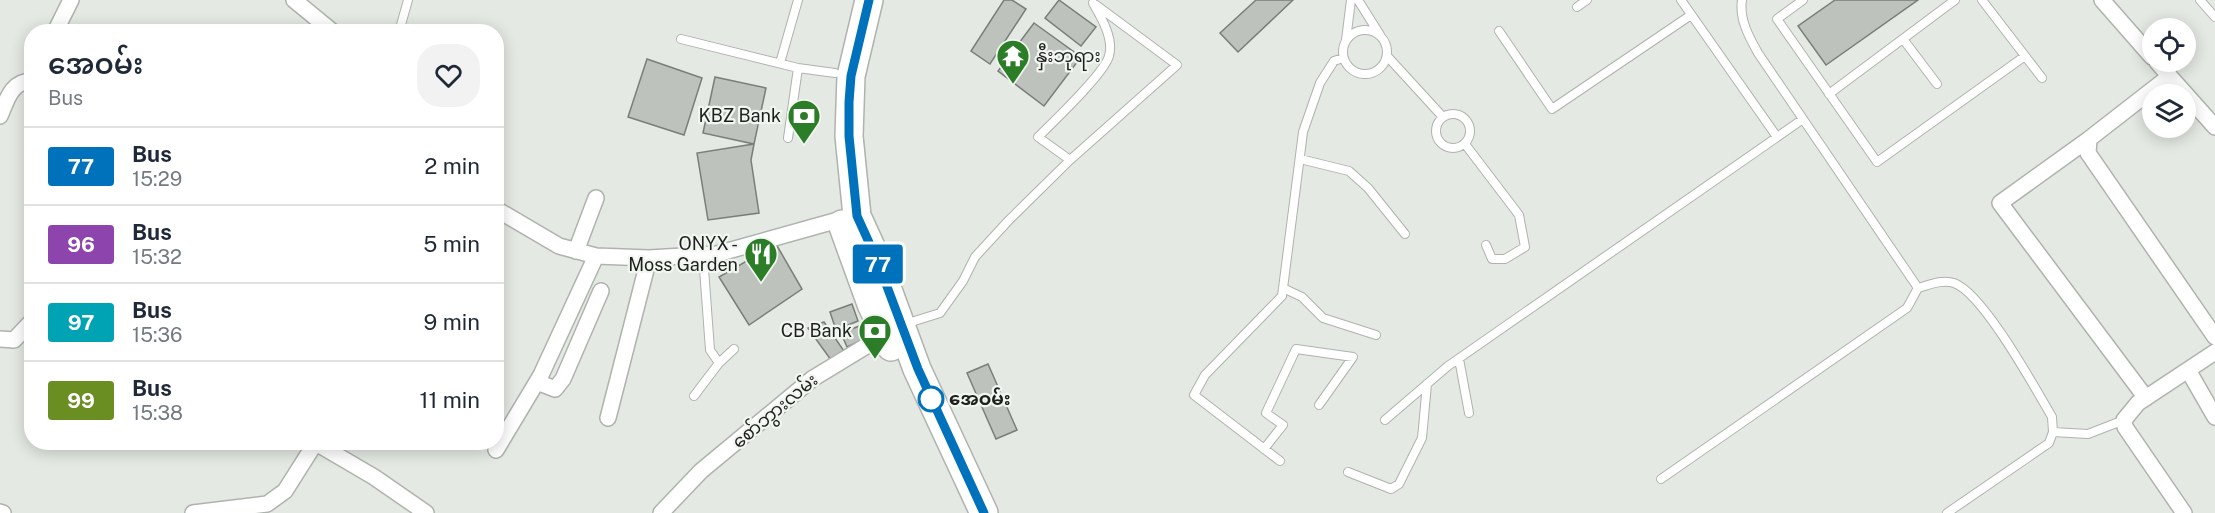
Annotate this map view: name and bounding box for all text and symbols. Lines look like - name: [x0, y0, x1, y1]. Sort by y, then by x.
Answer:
- map controls: [2142, 18, 2196, 138]
- button: locate: [2142, 18, 2196, 72]
- temple icon: နှီးဘုရား: [995, 38, 1031, 85]
- place label: နှီးဘုရား: [1036, 42, 1101, 71]
- button: heart: [417, 44, 480, 107]
- text: အေဝမ်း: [48, 47, 143, 80]
- button: layers: [2142, 84, 2196, 138]
- text: Bus: [48, 86, 83, 110]
- bank icon: KBZ Bank: [786, 98, 822, 145]
- place label: KBZ Bank: [699, 105, 781, 126]
- text: Bus: [132, 141, 172, 167]
- text: 2 min: [424, 153, 480, 179]
- text: 77: [68, 154, 94, 179]
- text: 15:29: [132, 167, 182, 191]
- text: Bus: [132, 219, 172, 245]
- text: 5 min: [423, 231, 480, 257]
- text: 96: [67, 232, 95, 257]
- place label: ONYX - Moss Garden: [628, 233, 738, 275]
- restaurant icon: ONYX - Moss Garden: [743, 236, 779, 283]
- line badge: 77: [851, 244, 905, 284]
- text: 15:32: [132, 245, 182, 269]
- text: 77: [865, 252, 891, 277]
- text: Bus: [132, 297, 172, 323]
- text: 9 min: [424, 309, 480, 335]
- text: 97: [68, 310, 94, 335]
- bank icon: CB Bank: [857, 313, 893, 360]
- place label: CB Bank: [781, 320, 852, 341]
- text: 15:36: [132, 323, 182, 347]
- street label: စော်ဘွားလမ်း: [727, 367, 825, 456]
- text: Bus: [132, 375, 172, 401]
- marker: အေဝမ်း: [918, 386, 944, 412]
- text: 11 min: [419, 387, 480, 413]
- place label: အေဝမ်း: [949, 387, 1011, 409]
- text: 99: [67, 388, 95, 413]
- text: 15:38: [132, 401, 183, 425]

